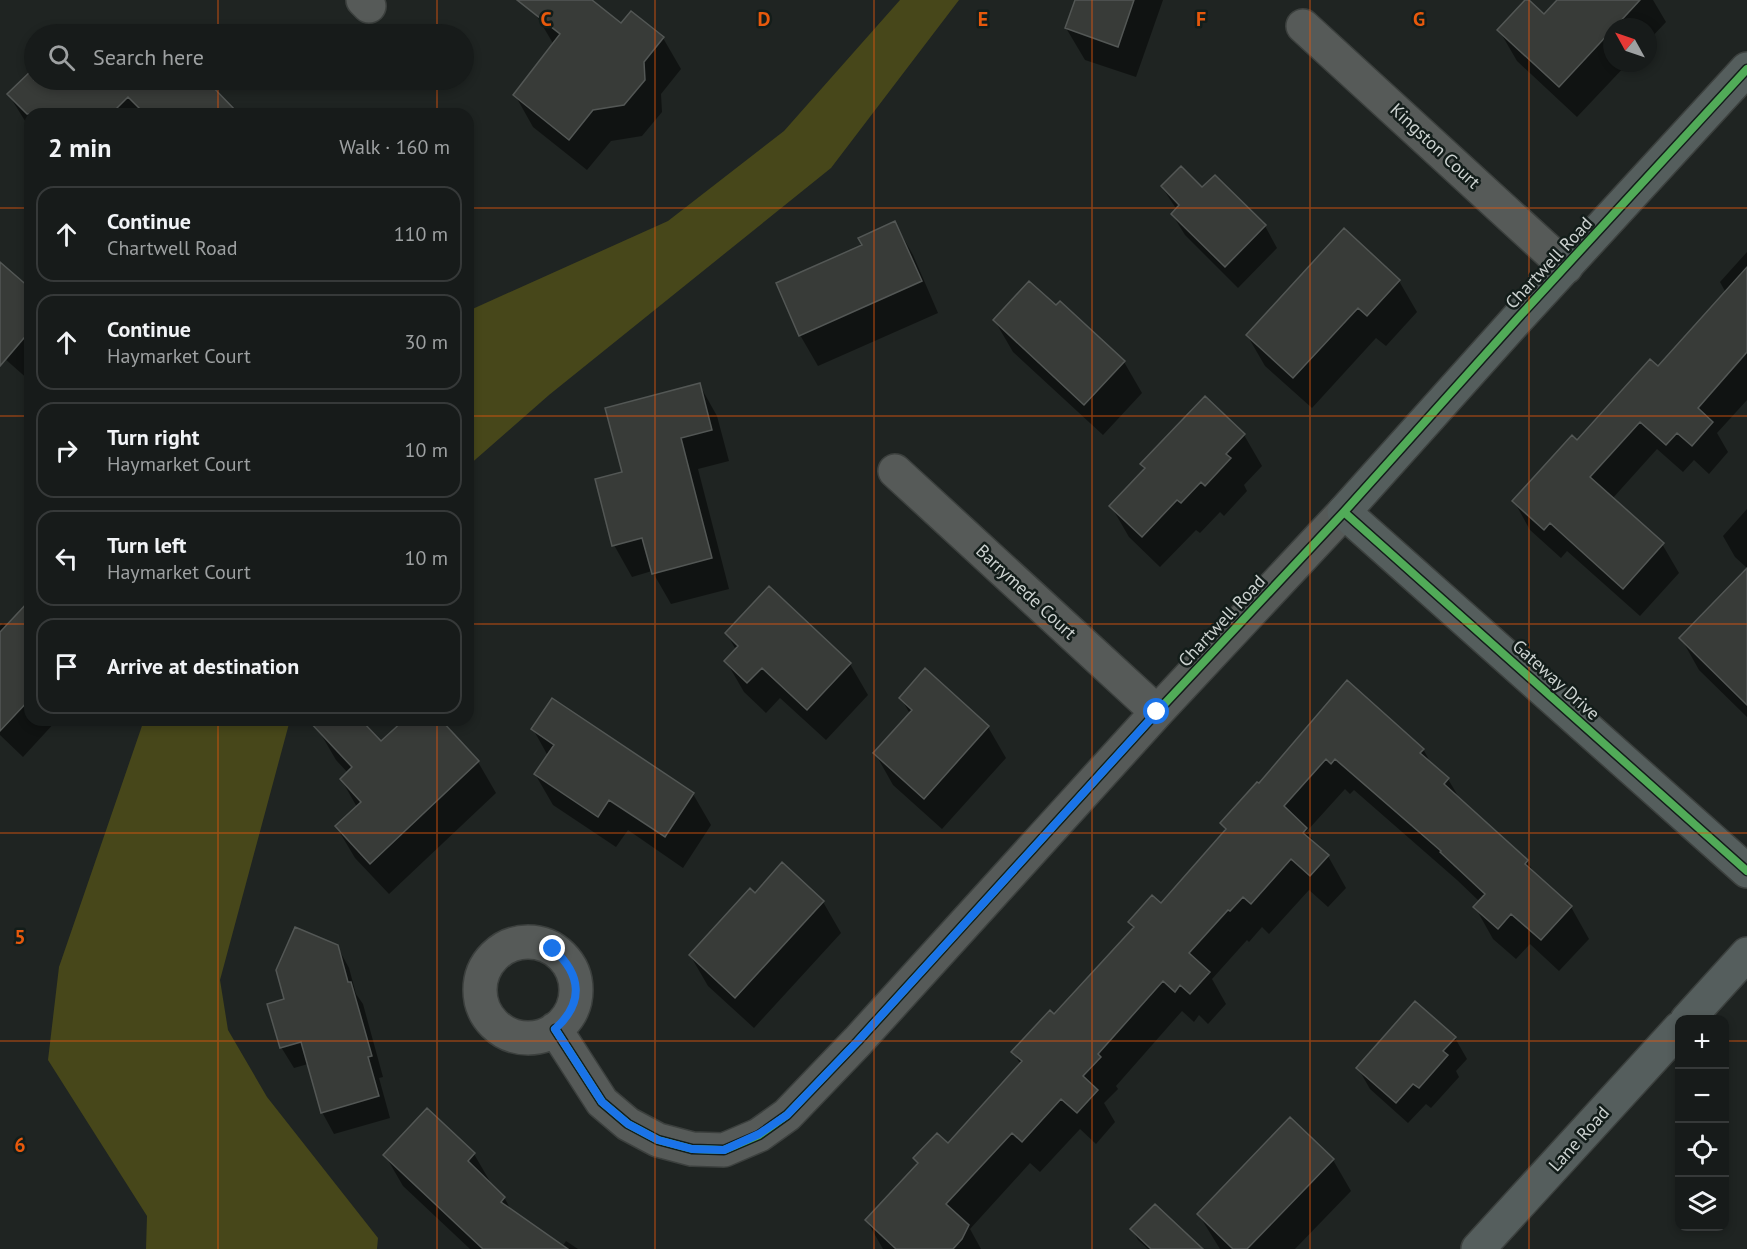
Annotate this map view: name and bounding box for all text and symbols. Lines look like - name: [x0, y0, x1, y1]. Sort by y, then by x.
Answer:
- text: C: [540, 6, 552, 32]
- text: D: [758, 6, 771, 32]
- text: E: [978, 6, 988, 32]
- text: F: [1196, 6, 1206, 32]
- text: G: [1413, 6, 1425, 32]
- north arrow: [1603, 18, 1657, 72]
- search box: [24, 24, 474, 90]
- icon: search: [45, 41, 78, 74]
- text: Search here: [93, 43, 204, 71]
- street label: Kingston Court: [1385, 98, 1485, 193]
- text: 2 min: [48, 131, 111, 164]
- text: Walk · 160 m: [339, 134, 450, 160]
- text: Continue: [107, 207, 191, 235]
- street label: Chartwell Road: [1500, 212, 1597, 313]
- icon: ahead: [50, 218, 83, 251]
- text: 110 m: [394, 221, 448, 247]
- text: Chartwell Road: [107, 235, 237, 261]
- text: Continue: [107, 315, 191, 343]
- icon: ahead: [50, 326, 83, 359]
- text: 30 m: [405, 329, 448, 355]
- text: Haymarket Court: [107, 343, 251, 369]
- text: Turn right: [107, 423, 199, 451]
- icon: right: [50, 434, 83, 467]
- text: 10 m: [405, 437, 448, 463]
- text: Haymarket Court: [107, 451, 251, 477]
- text: Turn left: [107, 531, 187, 559]
- street label: Barrymede Court: [971, 539, 1081, 644]
- icon: left: [50, 542, 83, 575]
- text: 10 m: [405, 545, 448, 571]
- text: Haymarket Court: [107, 559, 251, 585]
- street label: Chartwell Road: [1173, 570, 1270, 671]
- street label: Gateway Drive: [1508, 634, 1605, 725]
- icon: arrive: [50, 650, 83, 683]
- text: Arrive at destination: [107, 652, 299, 680]
- route start: [1143, 698, 1169, 724]
- text: 5: [14, 924, 26, 950]
- route end: [539, 935, 565, 961]
- map controls: [1675, 1015, 1729, 1231]
- button: +: [1675, 1015, 1729, 1069]
- button: −: [1675, 1069, 1729, 1123]
- street label: Lane Road: [1543, 1101, 1614, 1176]
- button: locate: [1675, 1123, 1729, 1177]
- text: 6: [14, 1132, 26, 1158]
- button: layers: [1675, 1177, 1729, 1231]

